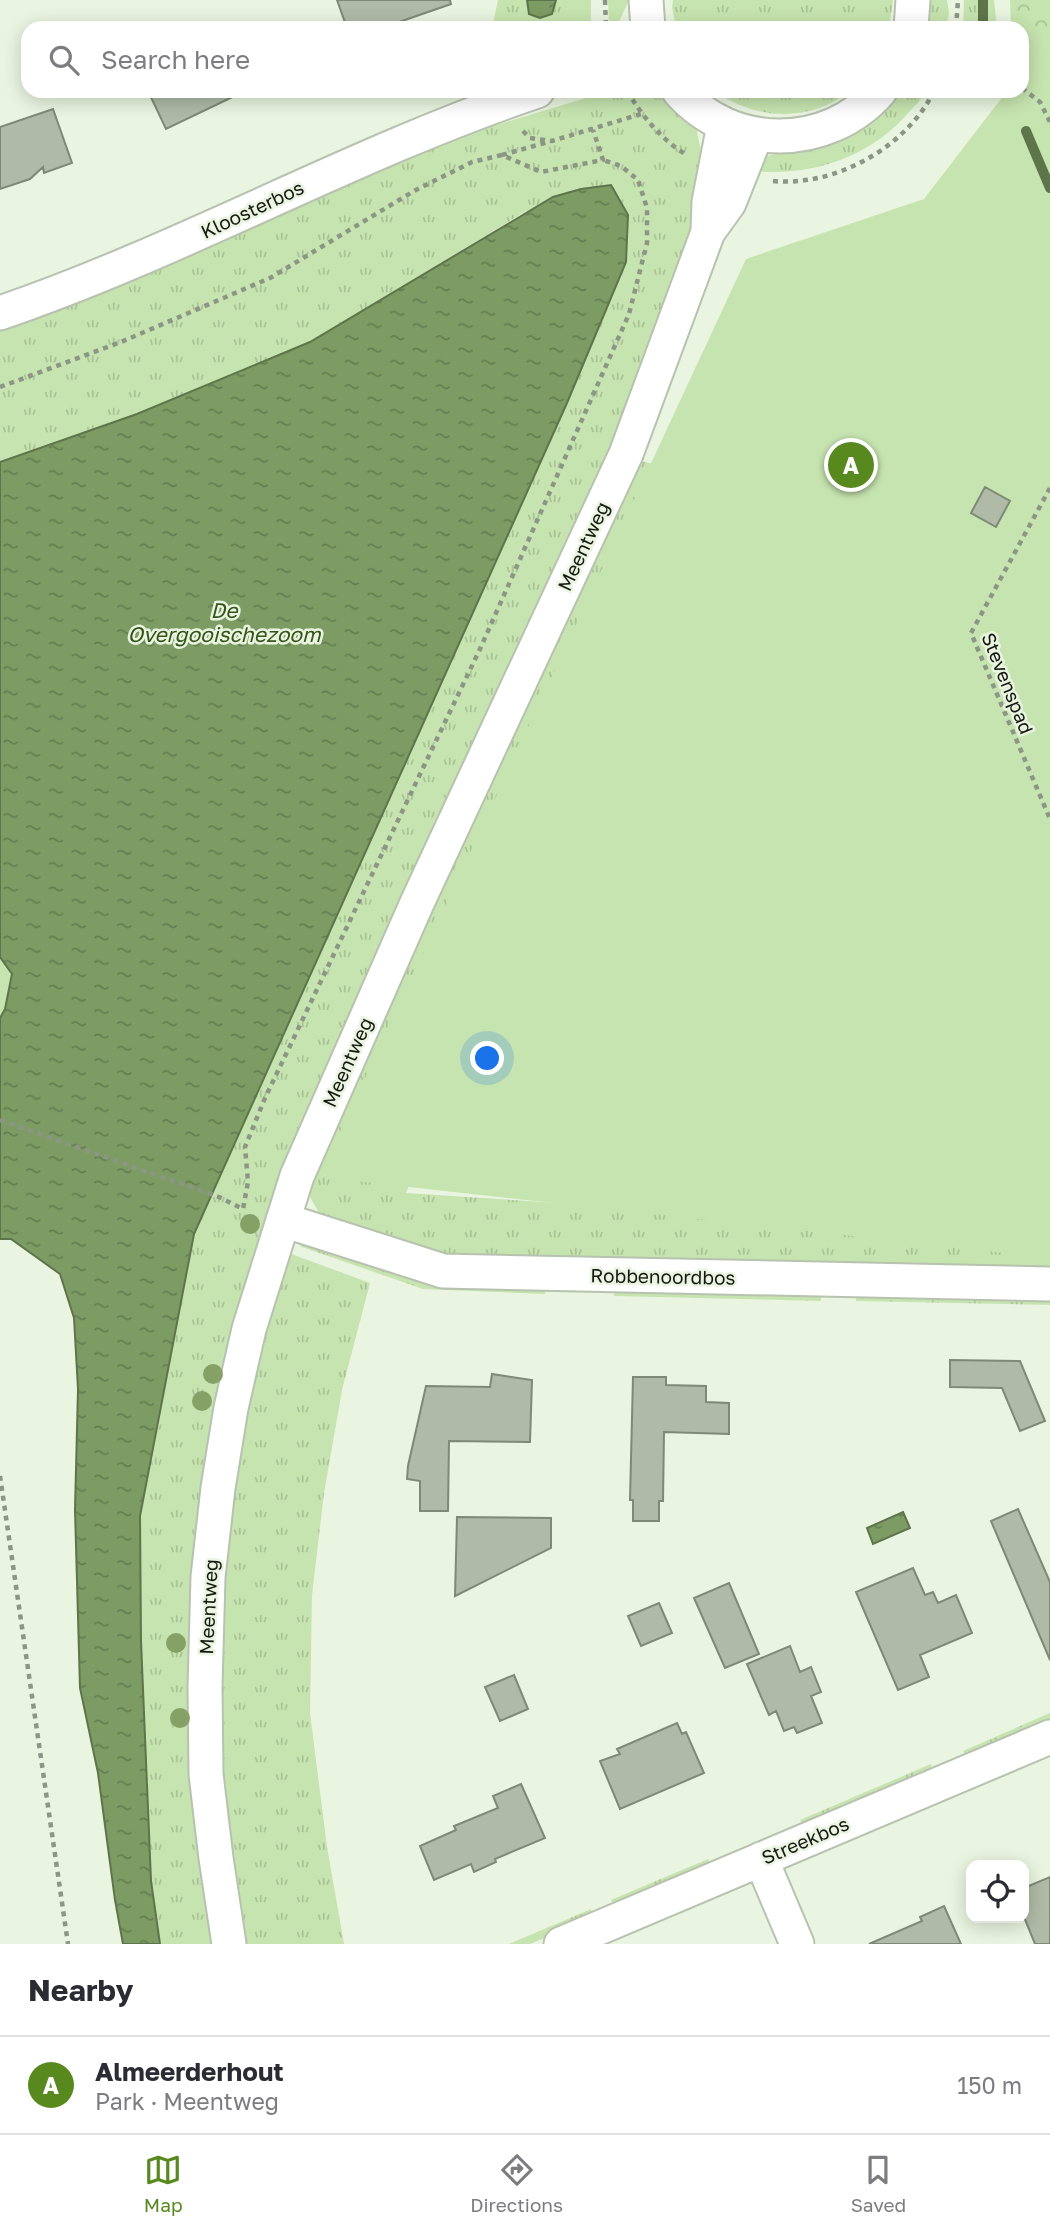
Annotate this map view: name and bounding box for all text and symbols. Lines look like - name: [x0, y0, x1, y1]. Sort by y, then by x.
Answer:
- search box: [21, 21, 1029, 98]
- icon: search: [45, 41, 83, 79]
- text: Search here: [101, 44, 250, 75]
- street label: Kloosterbos: [197, 175, 307, 243]
- pin: A: [828, 439, 874, 491]
- street label: Meentweg: [552, 498, 614, 594]
- water label: De Overgooischezoom: [128, 597, 322, 647]
- street label: Stevenspad: [977, 629, 1039, 737]
- street label: Meentweg: [317, 1014, 377, 1110]
- your location: [470, 1041, 504, 1075]
- street label: Robbenoordbos: [590, 1263, 736, 1289]
- street label: Meentweg: [194, 1559, 222, 1655]
- street label: Streekbos: [758, 1811, 852, 1869]
- map controls: [966, 1860, 1029, 1923]
- button: locate: [966, 1860, 1029, 1923]
- text: Nearby: [28, 1972, 133, 2008]
- text: Almeerderhout: [95, 2056, 284, 2087]
- text: A: [43, 2071, 59, 2099]
- text: 150 m: [957, 2071, 1022, 2099]
- text: Park · Meentweg: [95, 2087, 279, 2115]
- tab: Map: [144, 2151, 183, 2216]
- tab: Directions: [470, 2151, 563, 2216]
- tab: Saved: [851, 2151, 906, 2216]

